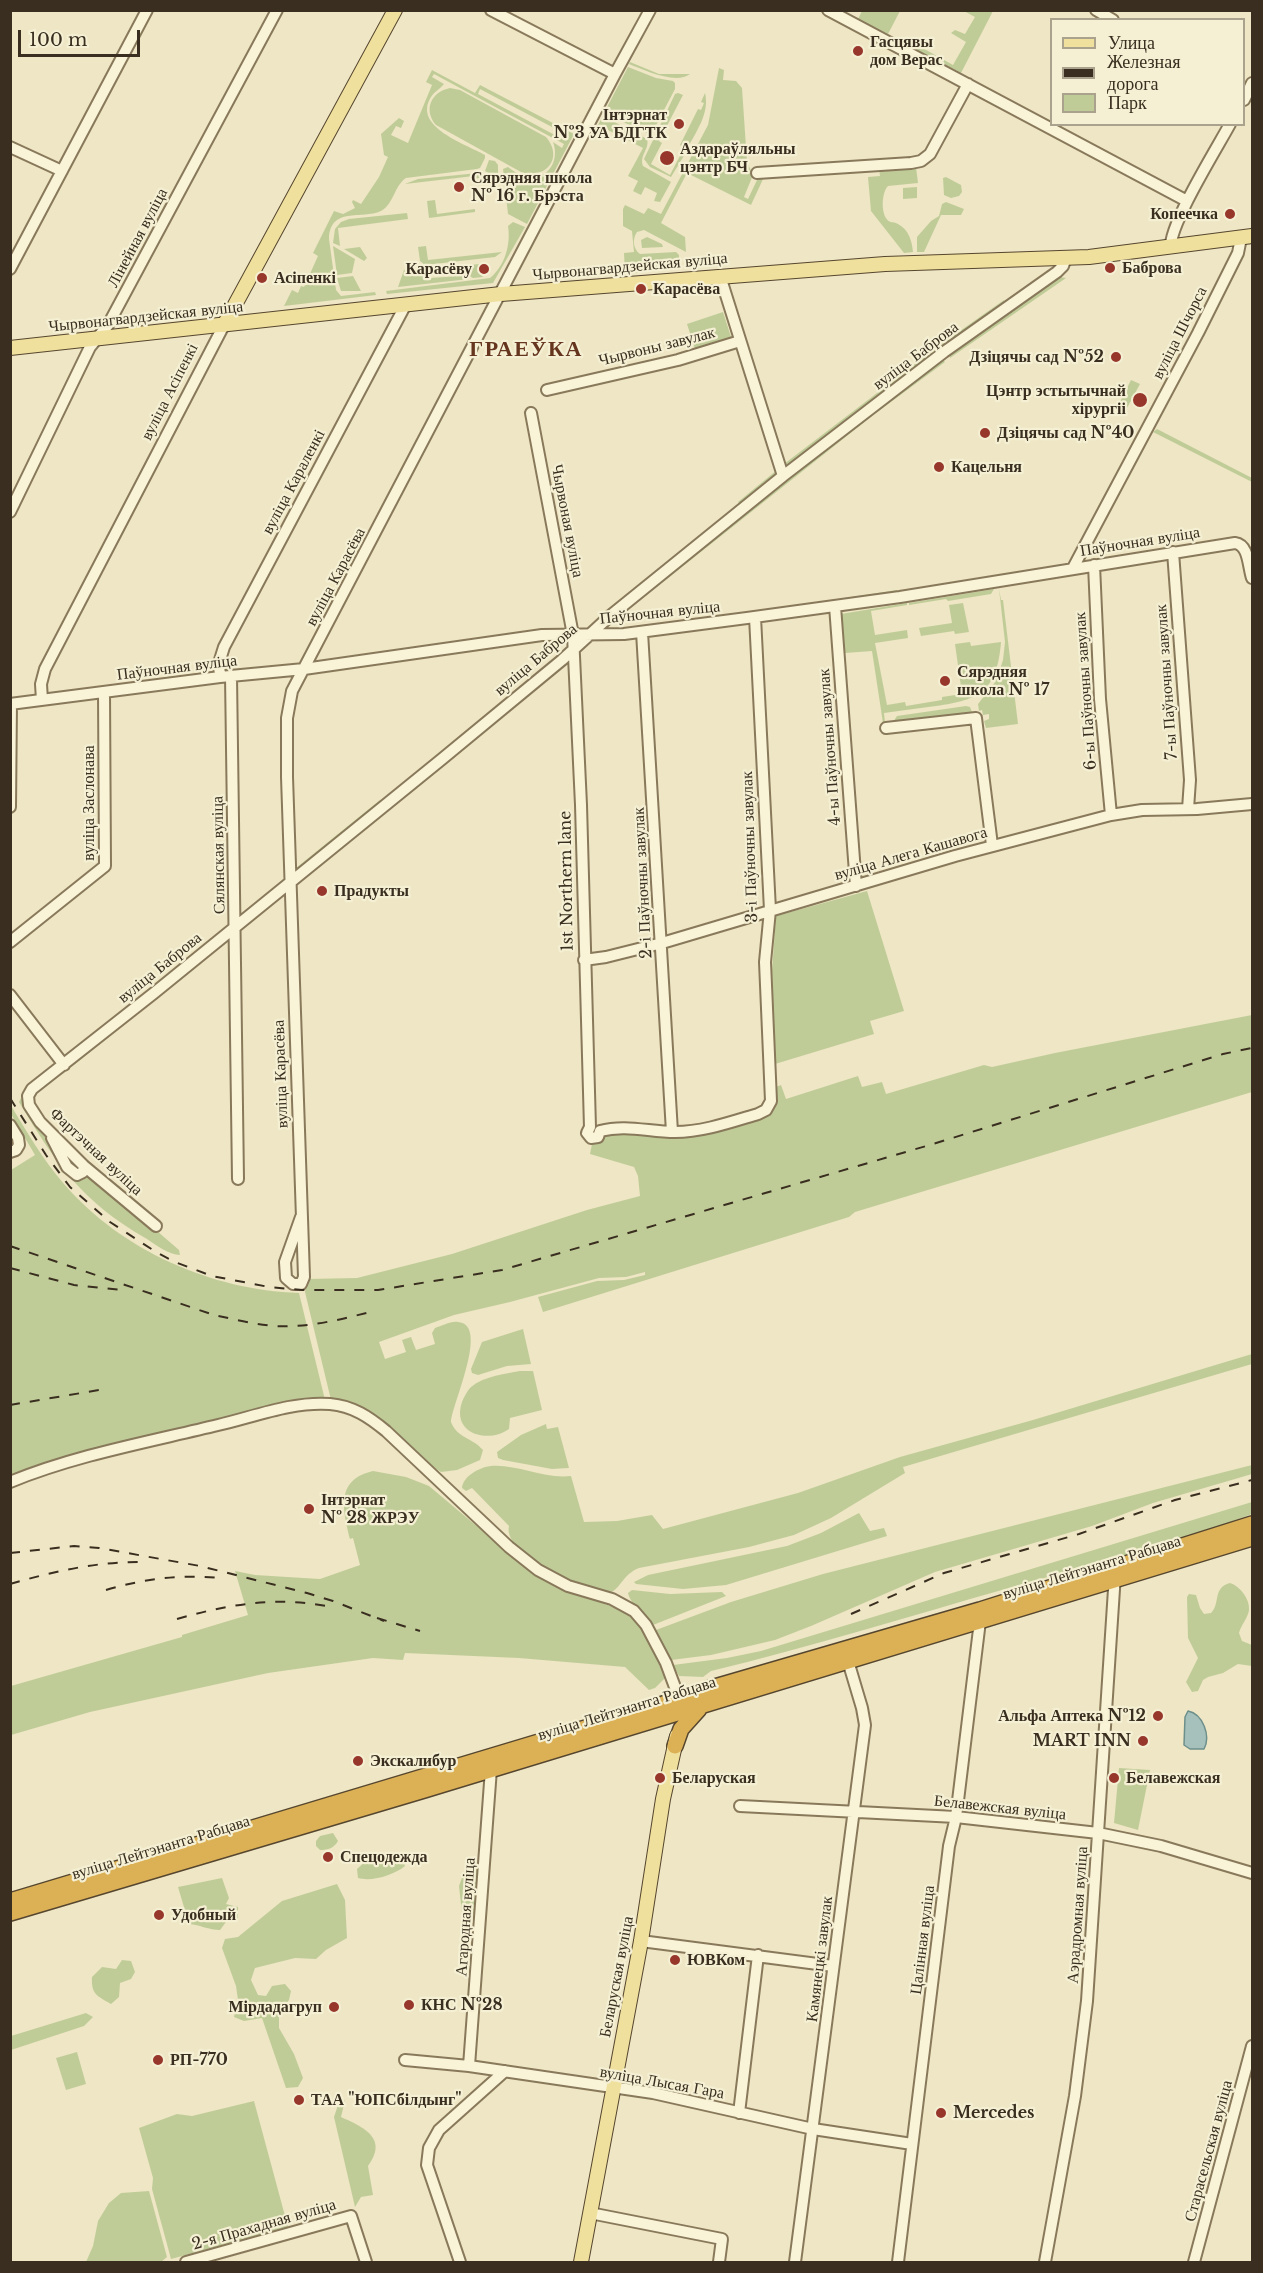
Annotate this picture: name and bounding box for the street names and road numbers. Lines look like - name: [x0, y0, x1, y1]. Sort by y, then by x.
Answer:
- street label: Лінейная вуліца: [104, 185, 172, 291]
- street label: Чырвонагвардзейская вуліца: [532, 249, 728, 285]
- street label: вуліца Шчорса: [1148, 283, 1212, 383]
- street label: Чырвонагвардзейская вуліца: [48, 297, 244, 337]
- street label: вуліца Баброва: [870, 318, 962, 394]
- street label: Чырвоны завулак: [597, 323, 717, 371]
- street label: вуліца Асіпенкі: [137, 340, 203, 444]
- street label: вуліца Караленкі: [258, 426, 330, 538]
- street label: Чырвоная вуліца: [547, 463, 587, 579]
- street label: Паўночная вуліца: [1079, 523, 1201, 561]
- street label: вуліца Карасёва: [302, 525, 370, 629]
- street label: Паўночная вуліца: [599, 597, 721, 629]
- street label: 7-ы Паўночны завулак: [1152, 604, 1182, 760]
- street label: 6-ы Паўночны завулак: [1071, 611, 1101, 771]
- street label: вуліца Баброва: [491, 620, 581, 700]
- street label: Паўночная вуліца: [116, 651, 238, 685]
- street label: 4-ы Паўночны завулак: [815, 668, 845, 826]
- street label: вуліца Заслонава: [79, 745, 99, 861]
- street label: 3-і Паўночны завулак: [738, 771, 762, 923]
- street label: Сялянская вуліца: [208, 796, 230, 914]
- street label: 2-і Паўночны завулак: [629, 807, 657, 959]
- street label: 1st Northern lane: [556, 810, 578, 952]
- street label: вуліца Алега Кашавога: [832, 823, 990, 885]
- street label: вуліца Баброва: [114, 928, 206, 1008]
- street label: вуліца Карасёва: [270, 1020, 292, 1128]
- street label: Фартэчная вуліца: [46, 1104, 146, 1200]
- street label: вуліца Лейтэнанта Рабцава: [1001, 1532, 1183, 1604]
- street label: вуліца Лейтэнанта Рабцава: [536, 1673, 718, 1745]
- street label: Белавежская вуліца: [933, 1792, 1067, 1824]
- street label: вуліца Лейтэнанта Рабцава: [70, 1812, 252, 1884]
- street label: Аэрадромная вуліца: [1064, 1846, 1092, 1984]
- street label: Агародная вуліца: [452, 1857, 480, 1977]
- street label: Цалінная вуліца: [907, 1884, 939, 1996]
- street label: Камянецкі завулак: [803, 1895, 837, 2023]
- street label: Беларуская вуліца: [596, 1915, 638, 2039]
- street label: вуліца Лысая Гара: [598, 2063, 726, 2103]
- street label: Старасельская вуліца: [1181, 2078, 1237, 2224]
- street label: 2-я Прахадная вуліца: [190, 2195, 338, 2255]

